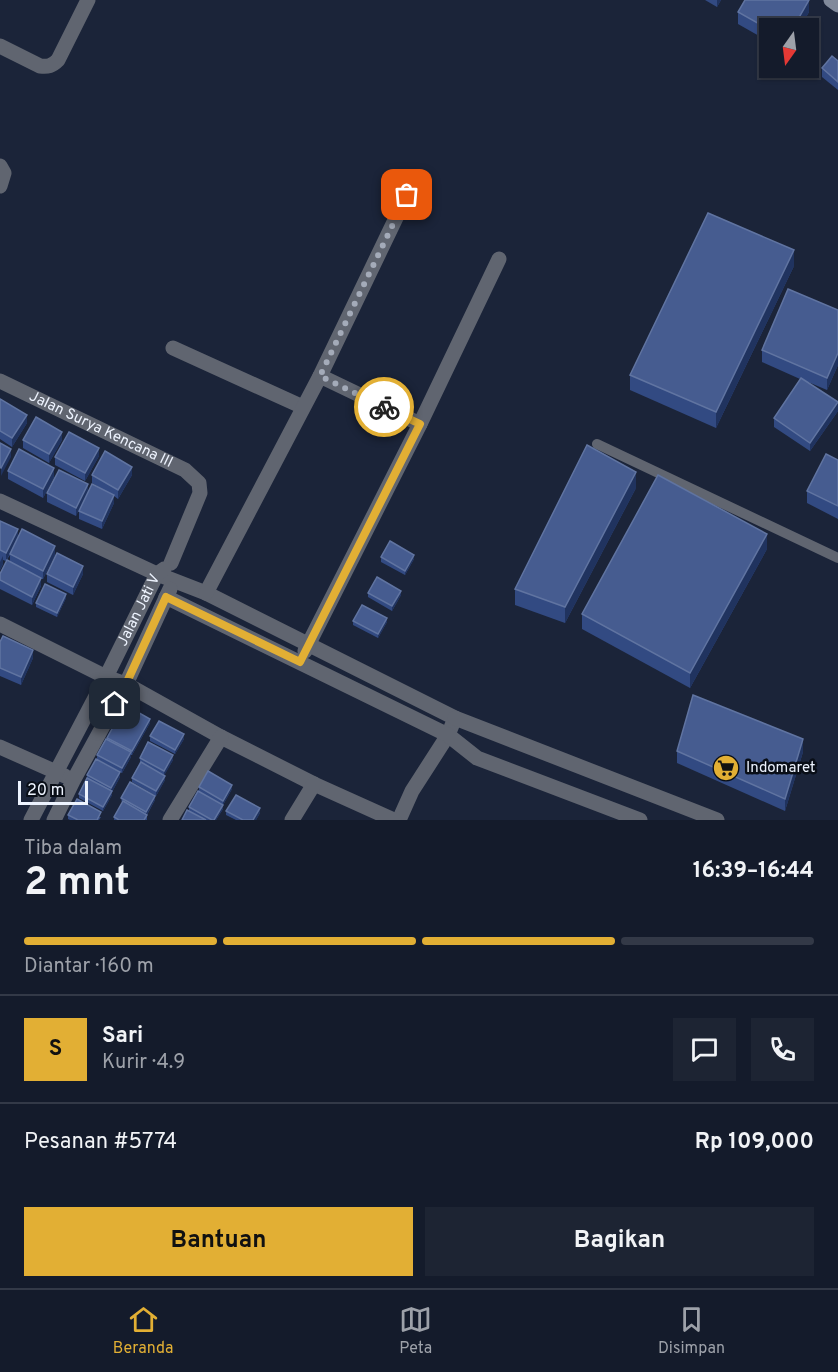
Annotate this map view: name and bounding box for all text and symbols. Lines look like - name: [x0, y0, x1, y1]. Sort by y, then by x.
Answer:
- north arrow: [759, 18, 819, 78]
- map controls: [759, 18, 819, 78]
- pin: [381, 169, 432, 220]
- icon: bag: [390, 178, 423, 211]
- courier: [354, 377, 414, 437]
- street label: Jalan Surya Kencana III: [26, 387, 176, 472]
- icon: bike: [368, 391, 401, 424]
- street label: Jalan Jati V: [113, 571, 165, 649]
- pin: [89, 678, 140, 729]
- icon: home: [98, 687, 131, 720]
- supermarket icon: Indomaret: [711, 753, 741, 783]
- place label: Indomaret: [746, 759, 816, 778]
- scale bar: [18, 778, 88, 806]
- text: 20 m: [27, 781, 64, 801]
- text: Tiba dalam: [24, 836, 122, 862]
- text: 16:39–16:44: [693, 858, 814, 885]
- text: 2 mnt: [24, 860, 130, 909]
- text: Diantar · 160 m: [24, 954, 154, 980]
- button: chat: [673, 1018, 736, 1081]
- button: phone: [751, 1018, 814, 1081]
- text: Sari: [102, 1023, 143, 1050]
- text: S: [49, 1036, 62, 1063]
- text: Kurir · 4.9: [102, 1050, 185, 1076]
- text: Pesanan #5774: [24, 1129, 177, 1156]
- text: Rp 109,000: [695, 1129, 814, 1156]
- button: Bantuan: [24, 1207, 413, 1276]
- button: Bagikan: [425, 1207, 814, 1276]
- tab: Beranda: [113, 1303, 173, 1359]
- tab: Peta: [399, 1303, 432, 1359]
- tab: Disimpan: [658, 1303, 725, 1359]

